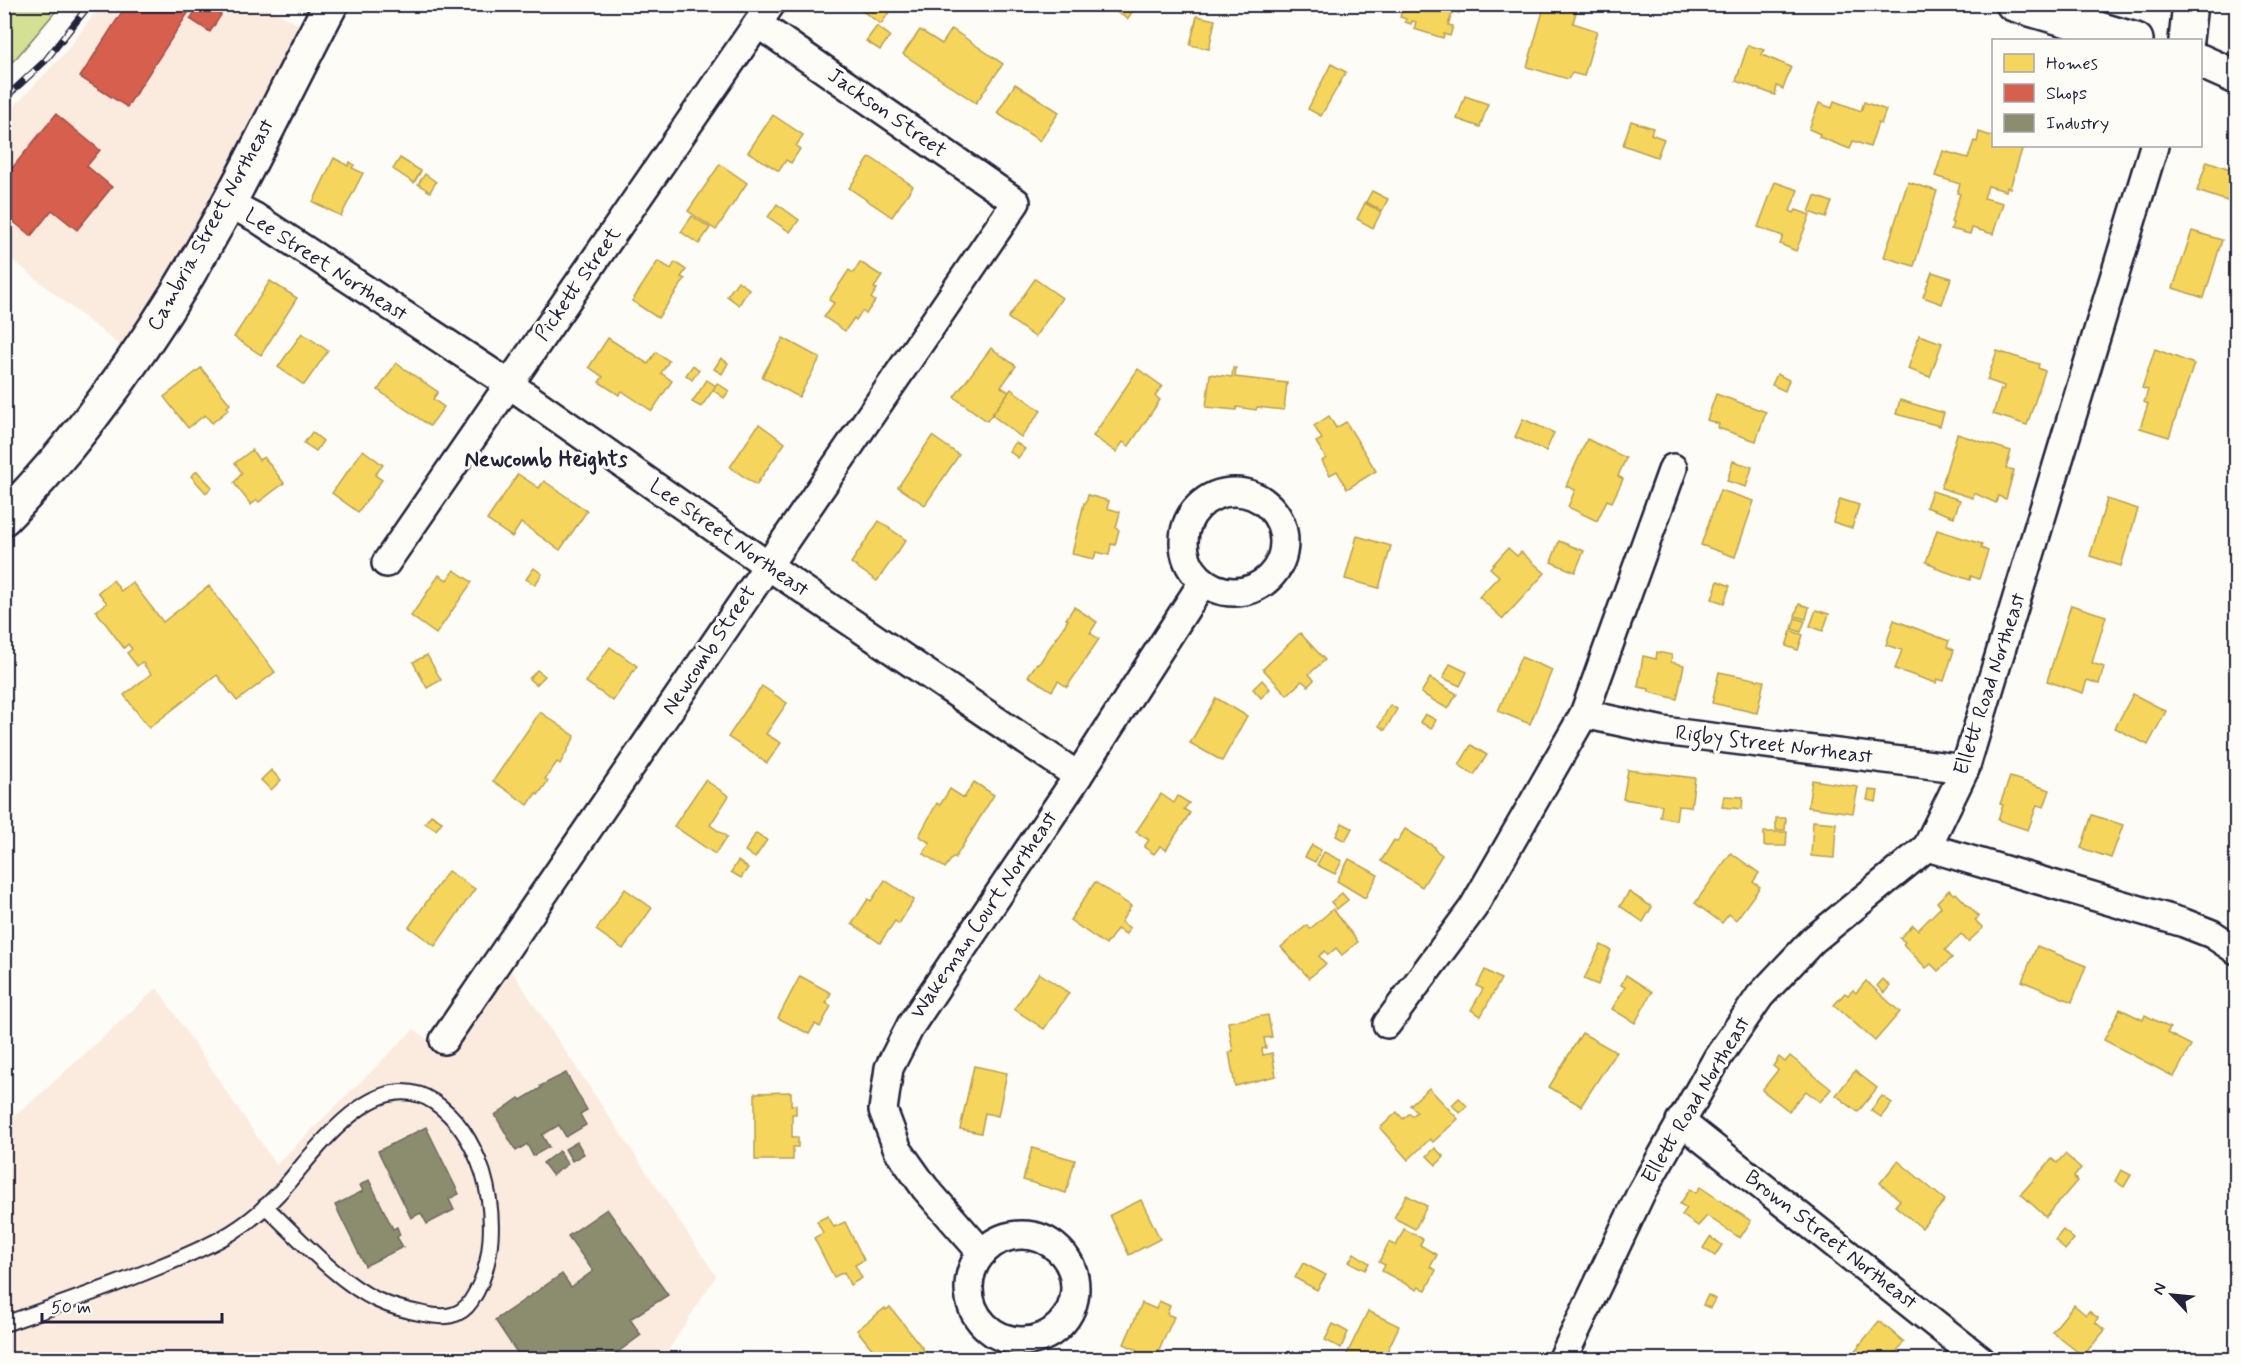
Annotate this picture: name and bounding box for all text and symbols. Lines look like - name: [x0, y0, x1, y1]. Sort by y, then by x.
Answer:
- legend: [1992, 39, 2202, 147]
- text: Homes: [2046, 52, 2098, 76]
- street label: Jackson Street: [822, 62, 952, 165]
- text: Shops: [2046, 82, 2087, 106]
- text: Industry: [2046, 112, 2109, 136]
- street label: Cambria Street Northeast: [141, 113, 281, 336]
- street label: Lee Street Northeast: [239, 202, 413, 328]
- street label: Pickett Street: [528, 221, 628, 347]
- district label: Newcomb Heights: [465, 446, 628, 475]
- street label: Lee Street Northeast: [644, 472, 815, 604]
- street label: Newcomb Street: [655, 580, 763, 720]
- street label: Ellett Road Northeast: [1947, 589, 2033, 779]
- street label: Rigby Street Northeast: [1674, 719, 1875, 773]
- street label: Wakeman Court Northeast: [904, 805, 1065, 1025]
- street label: Ellett Road Northeast: [1635, 1011, 1757, 1189]
- street label: Brown Street Northeast: [1739, 1164, 1923, 1317]
- north arrow: [2142, 1265, 2202, 1325]
- text: N: [2148, 1280, 2172, 1298]
- scale bar: [42, 1286, 222, 1324]
- text: 50 m: [51, 1296, 91, 1320]

